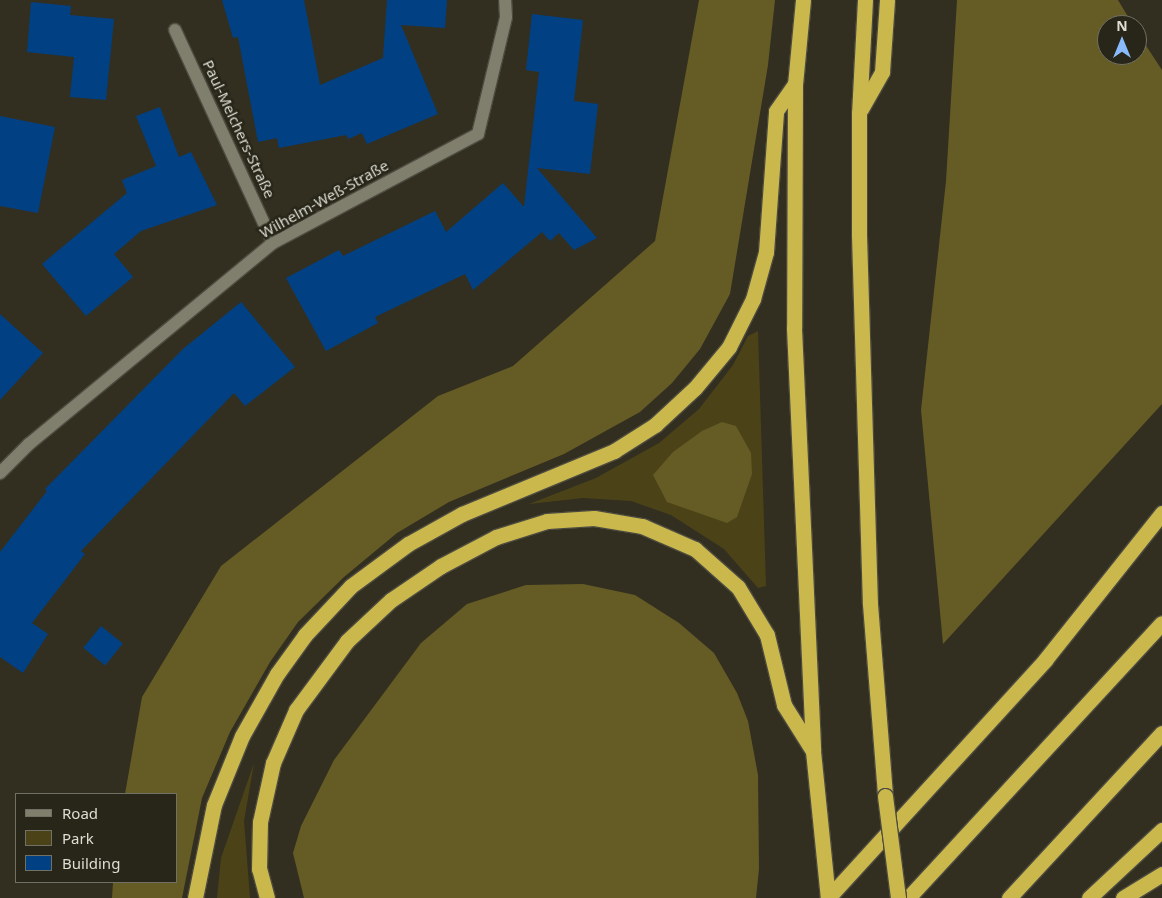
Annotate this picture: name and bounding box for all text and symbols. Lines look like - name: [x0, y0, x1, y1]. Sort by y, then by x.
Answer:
- north arrow: [1097, 15, 1147, 65]
- text: N: [1116, 16, 1128, 35]
- street label: Paul-Melchers-Straße: [199, 57, 279, 201]
- street label: Wilhelm-Weß-Straße: [256, 156, 392, 242]
- legend: [15, 793, 178, 883]
- text: Road: [62, 803, 98, 823]
- text: Park: [62, 828, 94, 848]
- text: Building: [62, 853, 120, 873]

